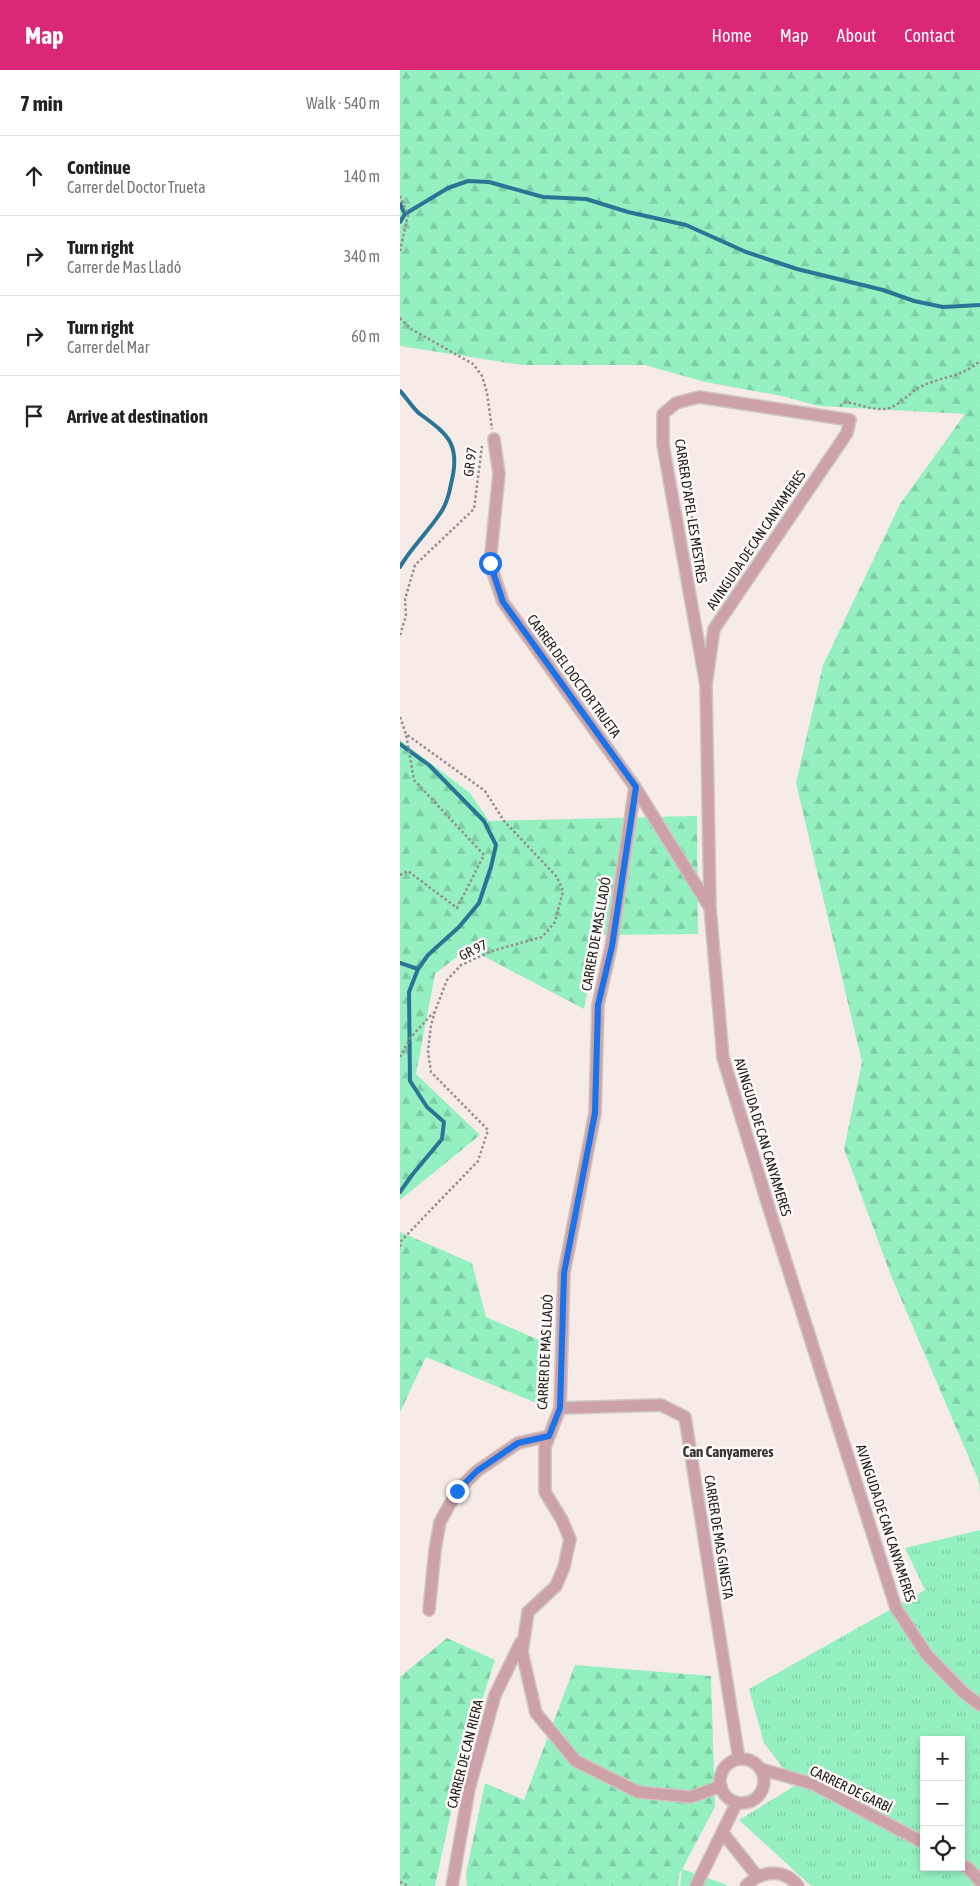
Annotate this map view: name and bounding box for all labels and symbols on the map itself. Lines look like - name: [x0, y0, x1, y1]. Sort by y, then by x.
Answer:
- street label: CARRER D'APEL·LES MESTRES: [672, 438, 710, 584]
- street label: GR 97: [460, 446, 480, 478]
- street label: AVINGUDA DE CAN CANYAMERES: [703, 467, 809, 613]
- route start: [479, 552, 502, 575]
- street label: CARRER DEL DOCTOR TRUETA: [524, 611, 624, 741]
- street label: CARRER DE MAS LLADÓ: [578, 876, 614, 992]
- street label: GR 97: [456, 936, 490, 964]
- street label: AVINGUDA DE CAN CANYAMERES: [731, 1056, 795, 1218]
- street label: CARRER DE MAS LLADÓ: [534, 1294, 556, 1410]
- street label: AVINGUDA DE CAN CANYAMERES: [853, 1442, 919, 1604]
- district label: Can Canyameres: [682, 1443, 774, 1460]
- street label: CARRER DE MAS GINESTA: [701, 1474, 737, 1600]
- route end: [446, 1480, 469, 1503]
- street label: CARRER DE CAN RIERA: [444, 1698, 486, 1810]
- street label: CARRER DE GARBÍ: [807, 1762, 895, 1816]

